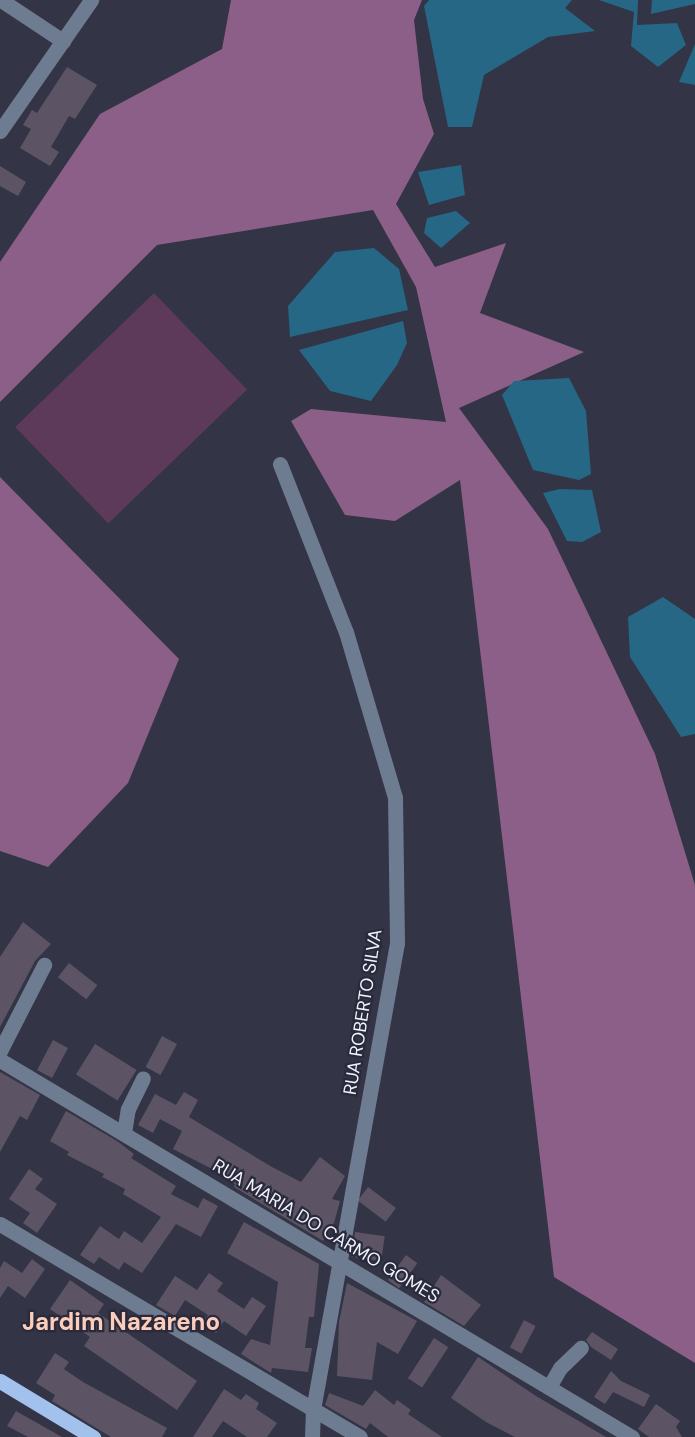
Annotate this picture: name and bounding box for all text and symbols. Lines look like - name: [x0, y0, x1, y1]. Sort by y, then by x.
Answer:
- street label: RUA ROBERTO SILVA: [339, 928, 387, 1096]
- street label: RUA MARIA DO CARMO GOMES: [209, 1155, 443, 1307]
- district label: Jardim Nazareno: [22, 1308, 220, 1336]

